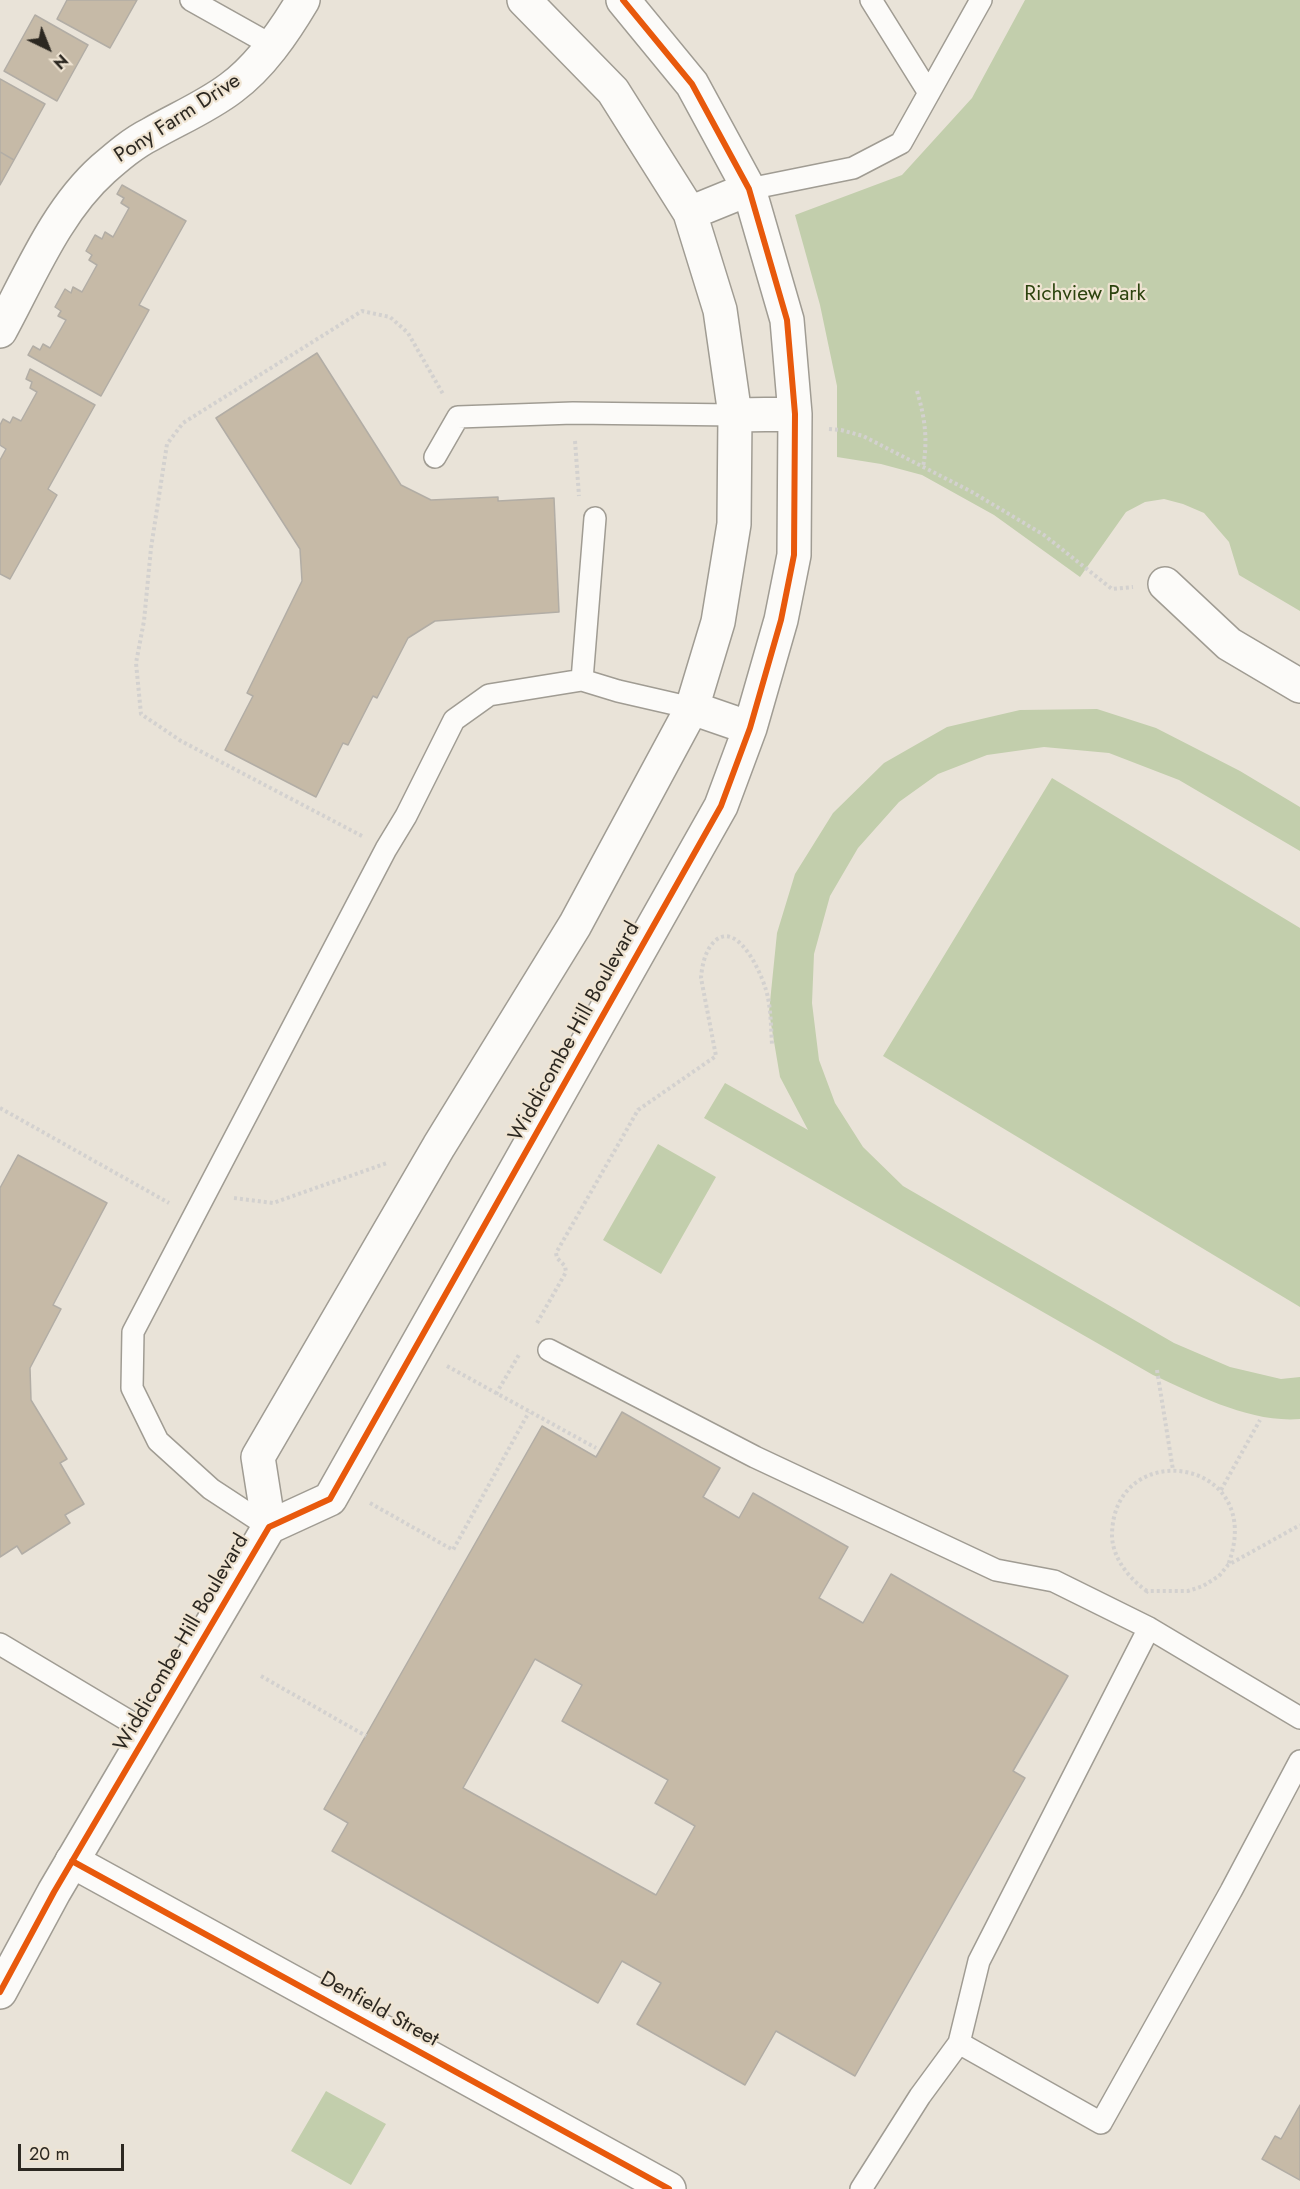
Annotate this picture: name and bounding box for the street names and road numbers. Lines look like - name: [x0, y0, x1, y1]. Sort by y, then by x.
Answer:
- street label: Pony Farm Drive: [110, 69, 246, 169]
- street label: Widdicombe Hill Boulevard: [504, 918, 646, 1146]
- street label: Widdicombe Hill Boulevard: [109, 1530, 255, 1756]
- street label: Denfield Street: [315, 1967, 443, 2053]

